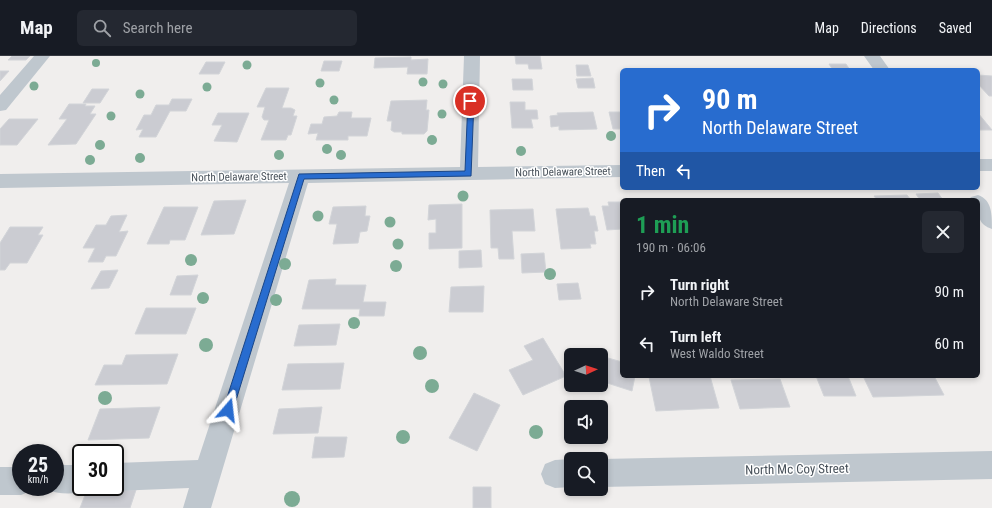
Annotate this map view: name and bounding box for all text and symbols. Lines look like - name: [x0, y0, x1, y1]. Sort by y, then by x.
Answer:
- search box: [77, 10, 357, 46]
- text: Map: [20, 16, 53, 39]
- icon: search: [91, 17, 113, 39]
- text: Search here: [123, 19, 193, 37]
- text: Map: [815, 20, 839, 36]
- text: Directions: [861, 20, 917, 36]
- text: Saved: [939, 20, 972, 36]
- text: 90 m: [702, 83, 758, 116]
- pin: [453, 84, 487, 118]
- icon: right: [636, 84, 688, 136]
- icon: arrive: [459, 90, 481, 112]
- text: North Delaware Street: [702, 117, 858, 138]
- icon: left: [673, 160, 695, 182]
- text: Then: [636, 162, 665, 180]
- street label: North Delaware Street: [515, 165, 611, 179]
- street label: North Delaware Street: [191, 170, 287, 184]
- text: 1 min: [636, 211, 689, 239]
- button: close: [922, 211, 964, 253]
- text: 190 m · 06:06: [636, 240, 706, 255]
- text: Turn right: [670, 276, 729, 294]
- icon: right: [636, 281, 658, 303]
- text: 90 m: [934, 283, 964, 301]
- text: North Delaware Street: [670, 294, 783, 309]
- text: Turn left: [670, 328, 721, 346]
- icon: left: [636, 333, 658, 355]
- text: 60 m: [934, 335, 964, 353]
- text: West Waldo Street: [670, 346, 764, 361]
- north arrow: [564, 348, 608, 392]
- map controls: [564, 348, 608, 496]
- position arrow: [207, 389, 249, 431]
- button: sound: [564, 400, 608, 444]
- speed limit sign: 30: [72, 444, 124, 496]
- button: search: [564, 452, 608, 496]
- text: 25: [28, 453, 48, 477]
- street label: North Mc Coy Street: [745, 461, 849, 477]
- text: km/h: [28, 474, 48, 485]

